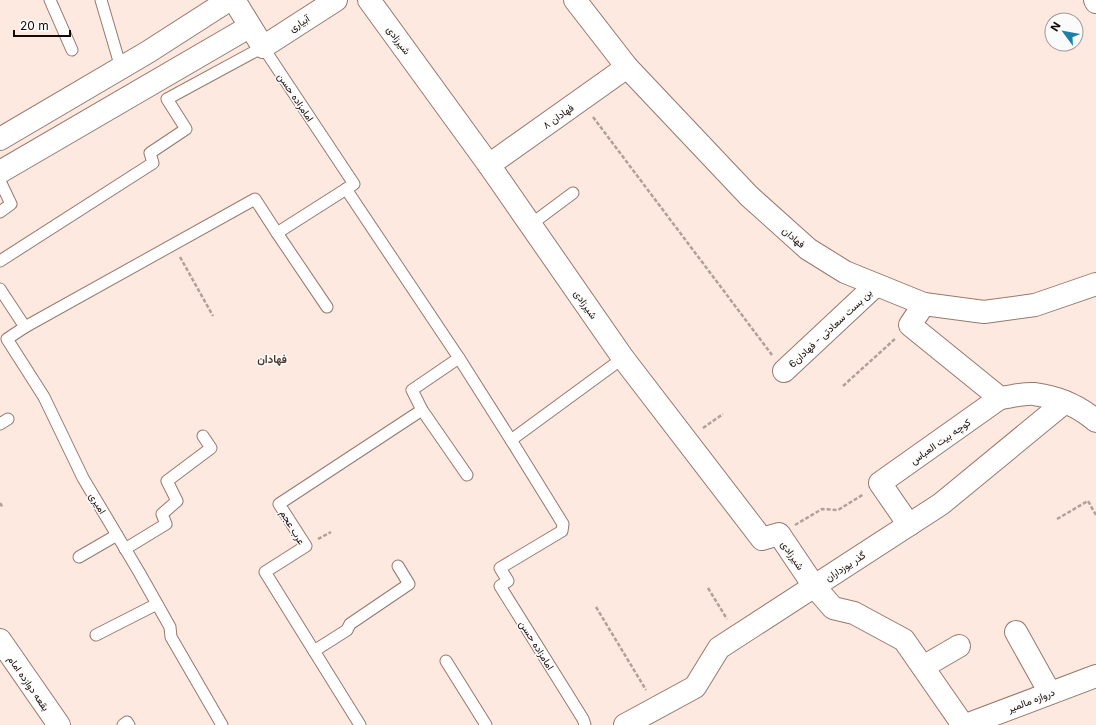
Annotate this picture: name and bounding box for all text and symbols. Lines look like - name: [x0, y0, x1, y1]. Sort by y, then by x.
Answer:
- scale bar: [14, 12, 70, 38]
- street label: آبیاری: [287, 12, 313, 35]
- north arrow: [1044, 12, 1084, 52]
- text: 20 m: [20, 18, 49, 33]
- text: N: [1047, 19, 1064, 34]
- street label: شیرزادی: [384, 23, 413, 57]
- street label: امامزاده حسن: [275, 71, 317, 124]
- street label: فهادان ۸: [540, 101, 577, 132]
- street label: فهادان: [780, 224, 808, 251]
- street label: بن بست سعادتی - فهادان6: [786, 286, 875, 370]
- street label: شیرزادی: [571, 287, 600, 321]
- district label: فهادان: [257, 352, 287, 366]
- street label: کوچه بيت العباس: [907, 415, 974, 468]
- street label: امیری: [86, 490, 109, 516]
- street label: عرب عجم: [277, 508, 308, 547]
- street label: شیرزادی: [778, 538, 807, 572]
- street label: گذر يوزداران: [823, 548, 868, 584]
- street label: امامزاده حسن: [516, 618, 557, 672]
- street label: بقعه دوازده امام: [5, 653, 52, 713]
- street label: دروازه مالمیر: [1005, 685, 1057, 716]

